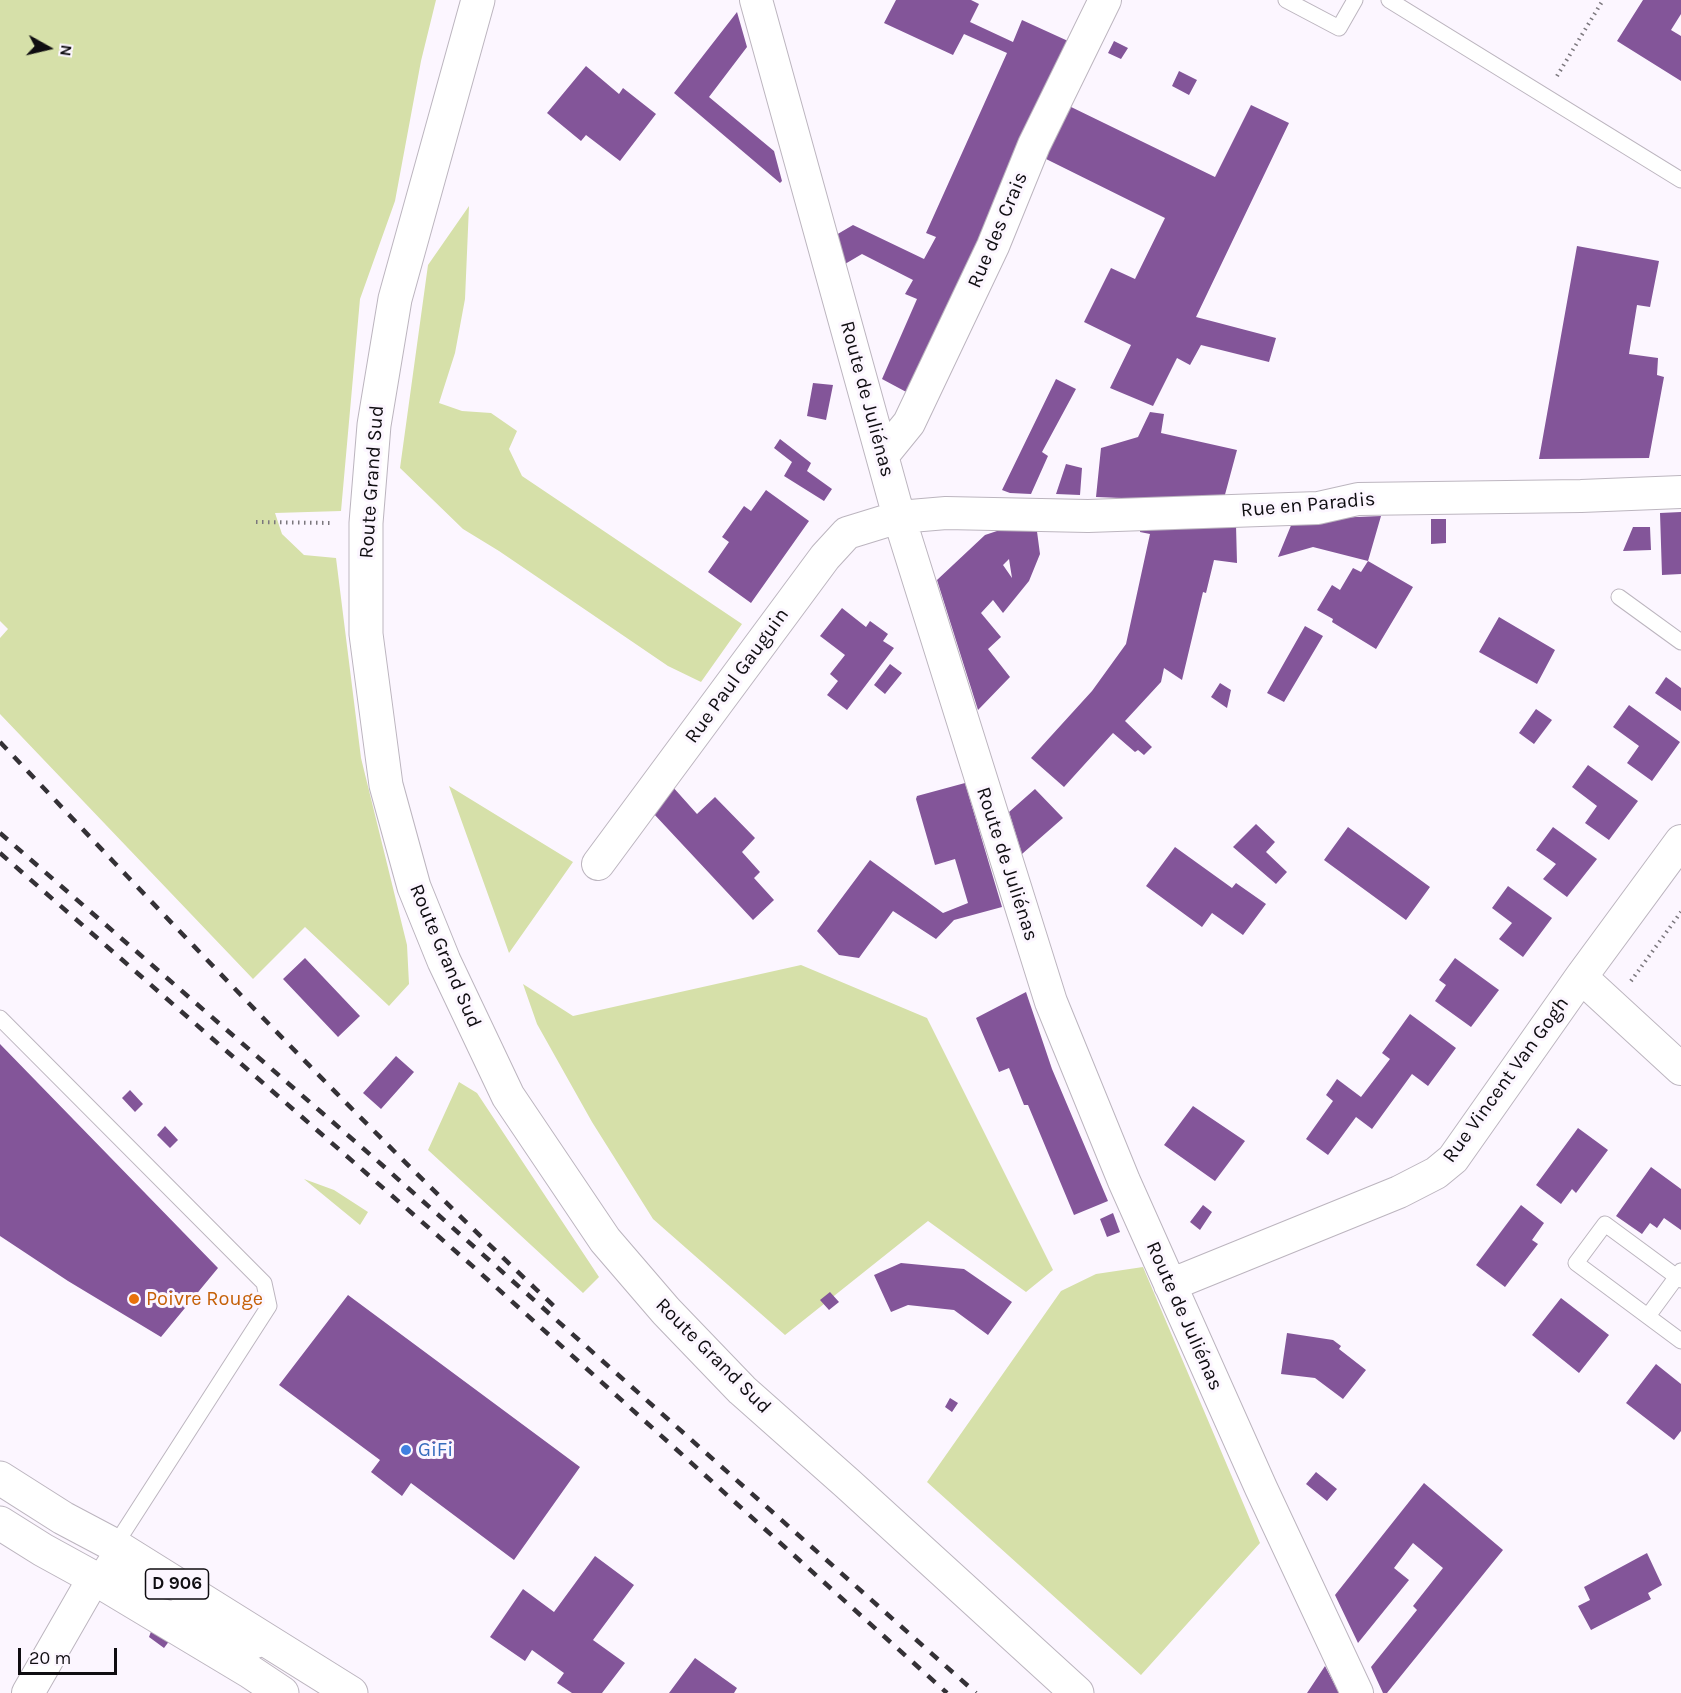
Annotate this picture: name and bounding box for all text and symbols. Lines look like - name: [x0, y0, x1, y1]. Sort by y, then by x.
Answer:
- north arrow: [18, 18, 78, 78]
- text: N: [56, 44, 77, 58]
- street label: Rue des Crais: [963, 168, 1033, 292]
- street label: Route de Juliénas: [835, 318, 899, 480]
- street label: Route Grand Sud: [355, 405, 389, 559]
- street label: Rue en Paradis: [1240, 487, 1376, 523]
- street label: Rue Paul Gauguin: [680, 604, 794, 748]
- street label: Route de Juliénas: [971, 784, 1043, 944]
- street label: Route Grand Sud: [404, 881, 486, 1031]
- street label: Rue Vincent Van Gogh: [1438, 992, 1574, 1168]
- street label: Route de Juliénas: [1140, 1238, 1228, 1394]
- place label: Poivre Rouge: [146, 1287, 263, 1311]
- marker: Poivre Rouge: [127, 1292, 141, 1306]
- street label: Route Grand Sud: [650, 1293, 776, 1419]
- place label: GiFi: [418, 1438, 453, 1462]
- marker: GiFi: [399, 1443, 413, 1457]
- road number: D 906: [146, 1569, 208, 1599]
- scale bar: [21, 1636, 120, 1674]
- text: 20 m: [29, 1647, 71, 1669]

